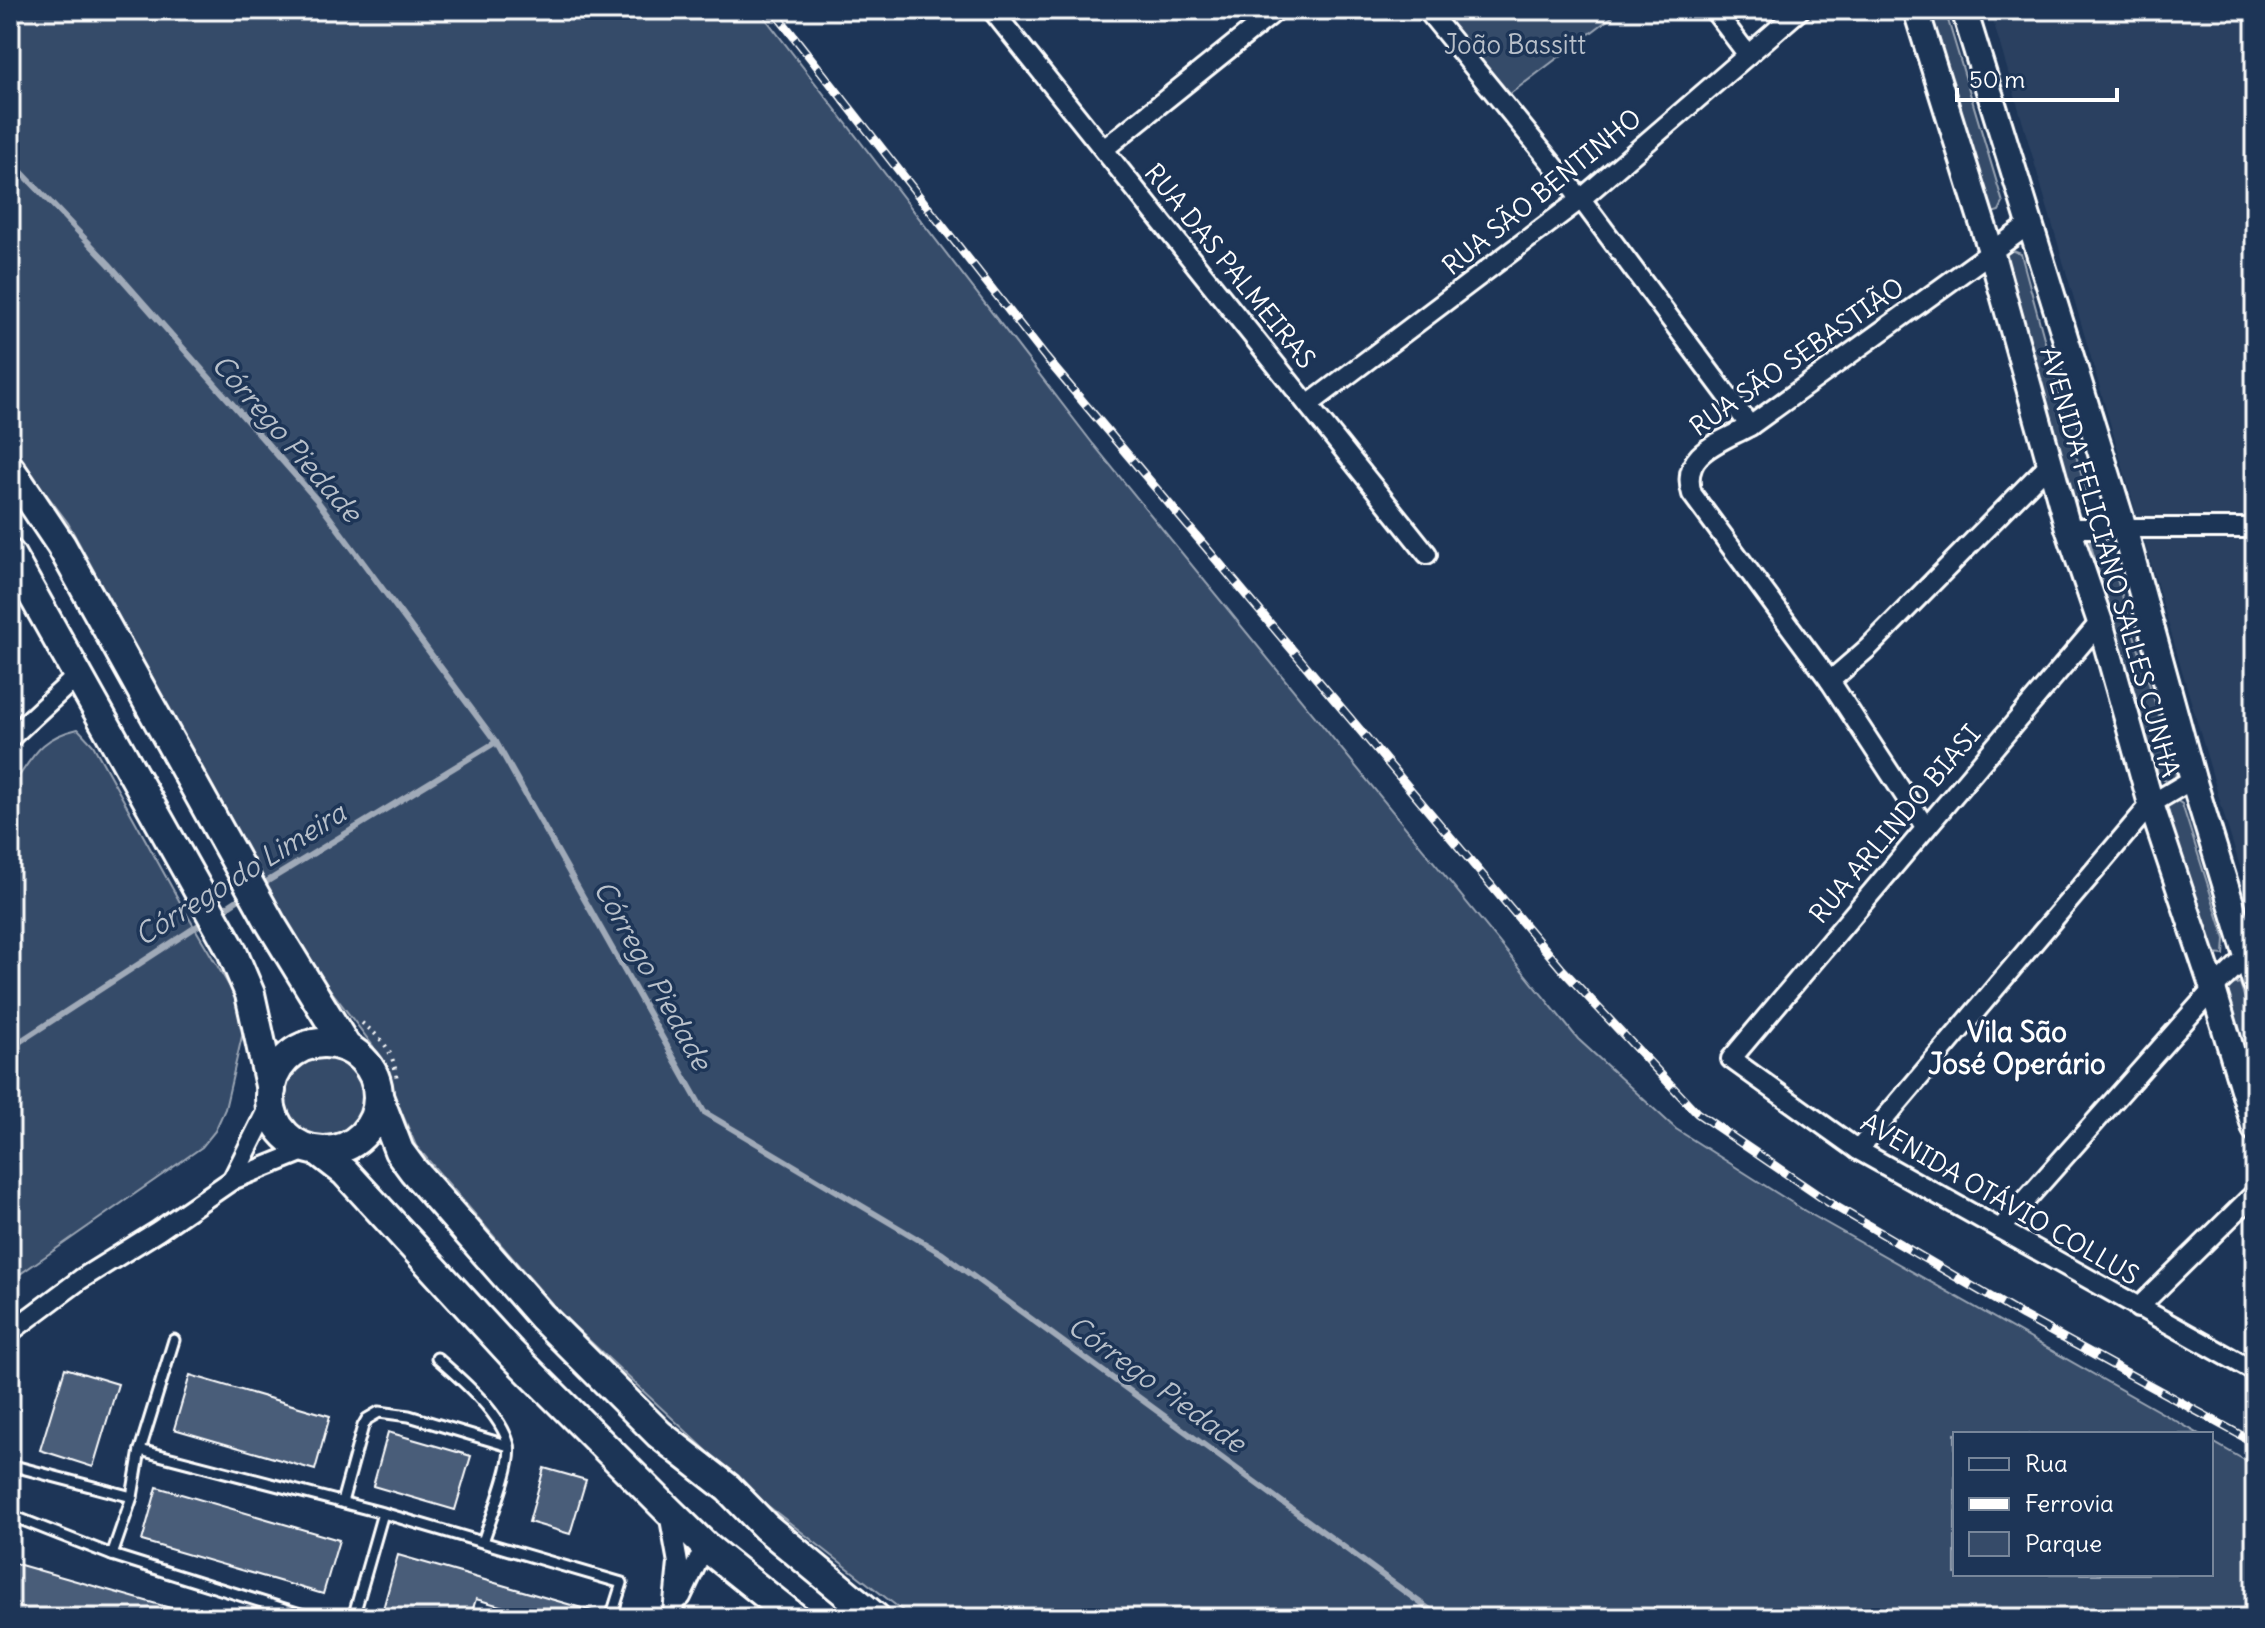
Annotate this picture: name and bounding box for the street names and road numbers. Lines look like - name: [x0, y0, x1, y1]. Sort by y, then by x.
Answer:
- street label: RUA SÃO BENTINHO: [1435, 101, 1648, 282]
- street label: RUA DAS PALMEIRAS: [1138, 157, 1323, 375]
- street label: RUA SÃO SEBASTIÃO: [1683, 270, 1910, 443]
- street label: AVENIDA FELICIANO SALLES CUNHA: [2033, 343, 2188, 781]
- street label: RUA ARLINDO BIASI: [1802, 718, 1987, 930]
- street label: AVENIDA OTÁVIO COLLUS: [1855, 1104, 2146, 1292]

